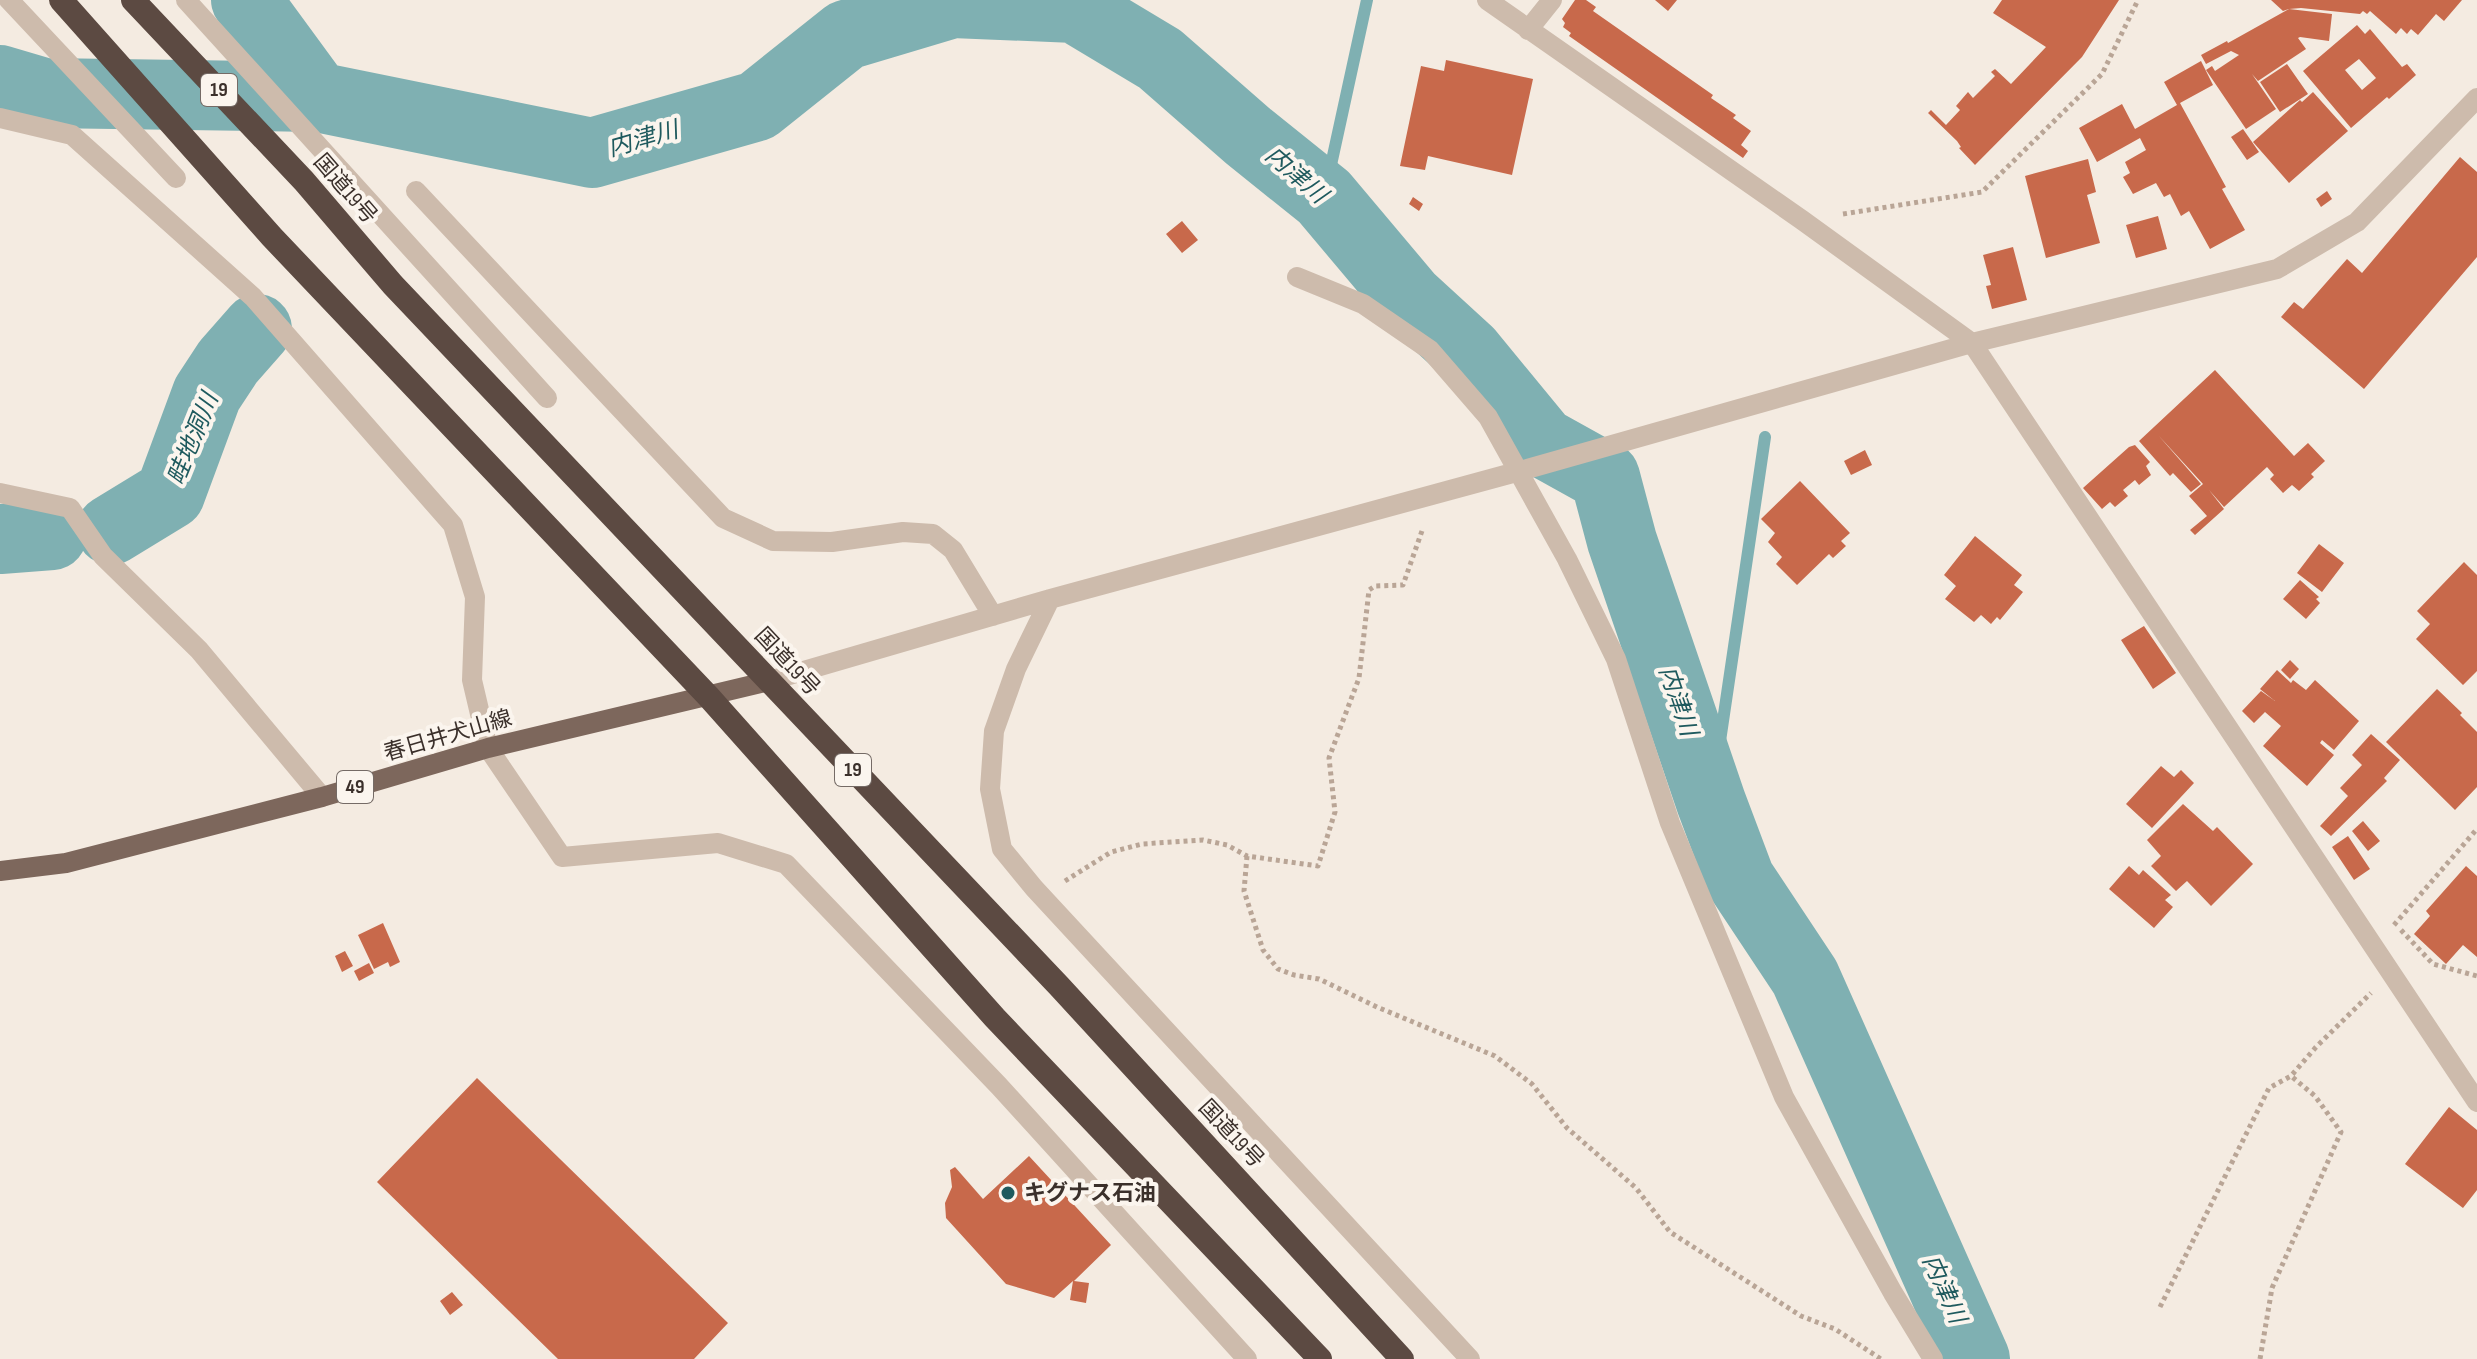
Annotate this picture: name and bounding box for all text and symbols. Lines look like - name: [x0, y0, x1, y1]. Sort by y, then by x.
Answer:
- road number: 19: [201, 74, 237, 106]
- water label: 内津川: [604, 114, 684, 163]
- water label: 内津川: [1259, 140, 1335, 212]
- street label: 国道19号: [307, 149, 383, 229]
- water label: 畦地洞川: [162, 386, 226, 489]
- street label: 国道19号: [749, 622, 825, 702]
- water label: 内津川: [1653, 662, 1704, 743]
- street label: 春日井犬山線: [381, 705, 515, 767]
- road number: 19: [835, 754, 871, 786]
- road number: 49: [337, 771, 373, 803]
- street label: 国道19号: [1193, 1094, 1269, 1174]
- place label: キグナス石油: [1024, 1180, 1156, 1207]
- marker: キグナス石油: [999, 1184, 1017, 1202]
- water label: 内津川: [1916, 1250, 1973, 1331]

